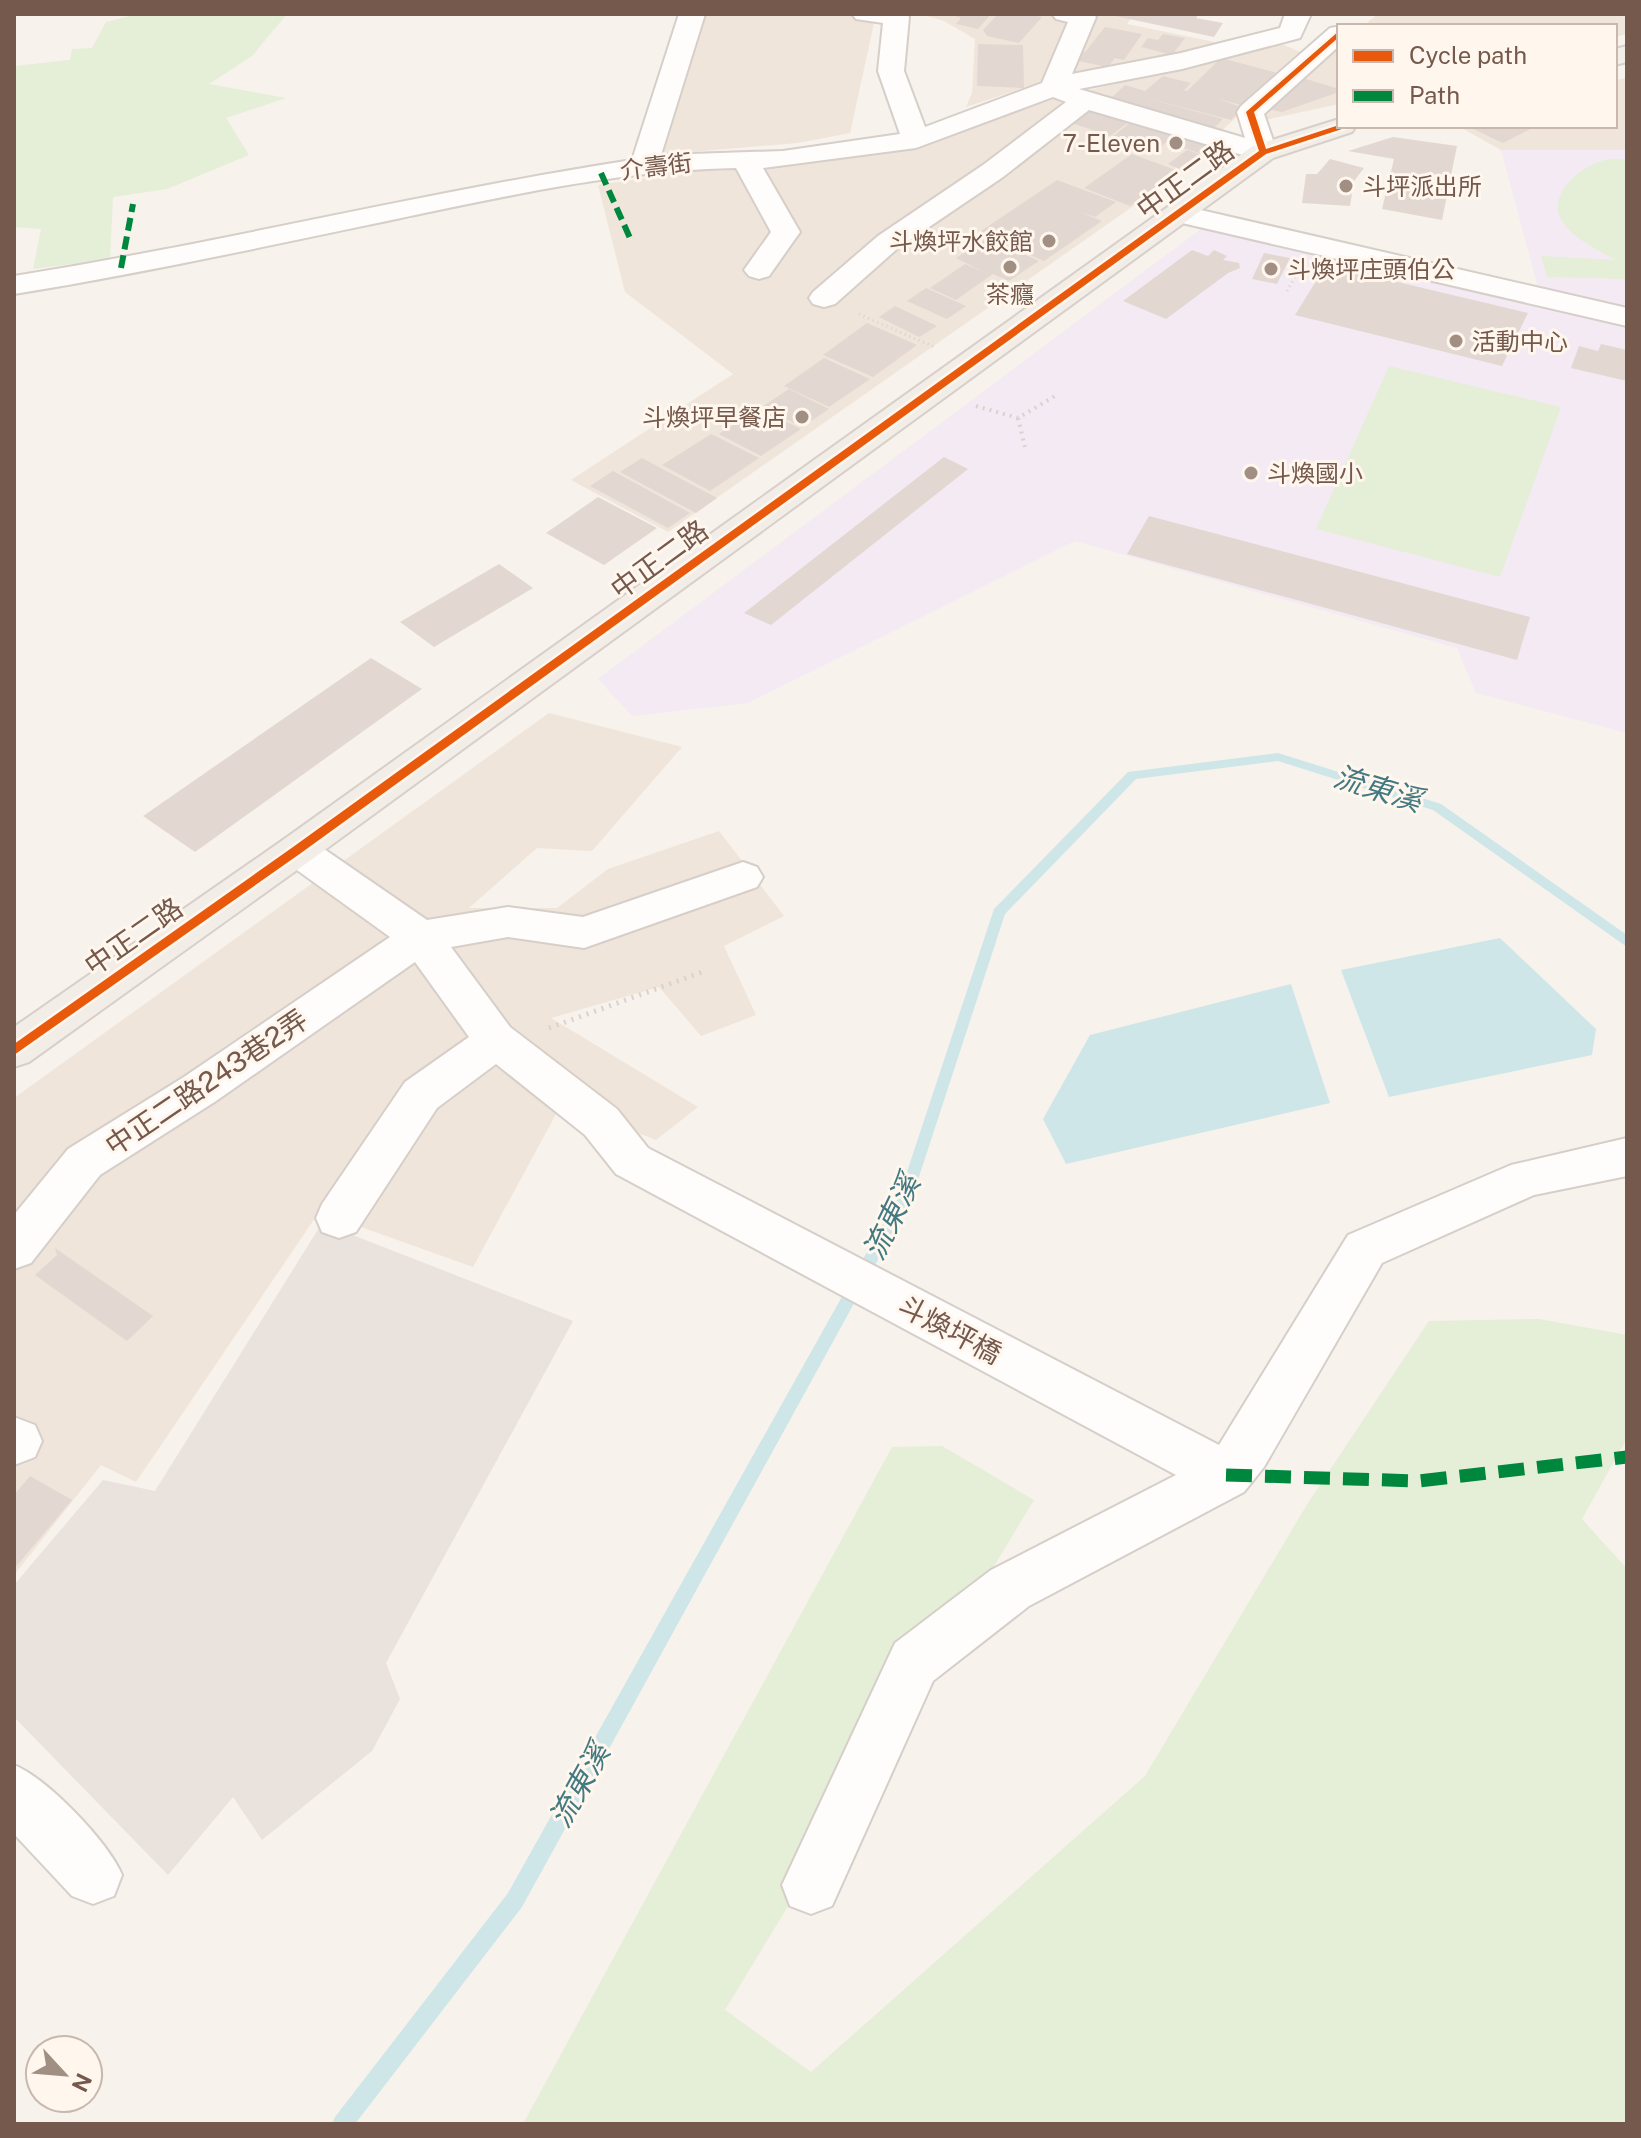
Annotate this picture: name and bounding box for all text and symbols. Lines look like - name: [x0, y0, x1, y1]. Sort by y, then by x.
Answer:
- legend: [1337, 24, 1617, 128]
- text: Cycle path: [1409, 41, 1527, 69]
- text: Path: [1409, 81, 1460, 109]
- place label: 7-Eleven: [1063, 129, 1160, 157]
- street label: 中正二路: [1130, 133, 1240, 225]
- marker: 7-Eleven: [1167, 134, 1185, 152]
- street label: 介壽街: [619, 148, 693, 184]
- place label: 斗坪派出所: [1362, 172, 1482, 200]
- marker: 斗坪派出所: [1337, 177, 1355, 195]
- place label: 斗煥坪水餃館: [889, 227, 1033, 255]
- marker: 斗煥坪水餃館: [1040, 232, 1058, 250]
- place label: 斗煥坪庄頭伯公: [1287, 255, 1455, 283]
- marker: 茶癮: [1001, 258, 1019, 276]
- marker: 斗煥坪庄頭伯公: [1262, 260, 1280, 278]
- place label: 茶癮: [986, 280, 1034, 308]
- place label: 活動中心: [1472, 327, 1568, 355]
- marker: 活動中心: [1447, 332, 1465, 350]
- place label: 斗煥坪早餐店: [642, 403, 786, 431]
- marker: 斗煥坪早餐店: [793, 408, 811, 426]
- place label: 斗煥國小: [1267, 459, 1363, 487]
- marker: 斗煥國小: [1242, 464, 1260, 482]
- street label: 中正二路: [604, 513, 714, 605]
- water label: 流東溪: [1330, 758, 1430, 820]
- street label: 中正二路: [78, 890, 188, 982]
- street label: 中正二路243巷2弄: [99, 1002, 313, 1162]
- water label: 流東溪: [855, 1165, 929, 1265]
- street label: 斗煥坪橋: [893, 1288, 1007, 1370]
- water label: 流東溪: [541, 1733, 618, 1833]
- north arrow: [24, 2034, 104, 2114]
- text: N: [67, 2069, 97, 2096]

